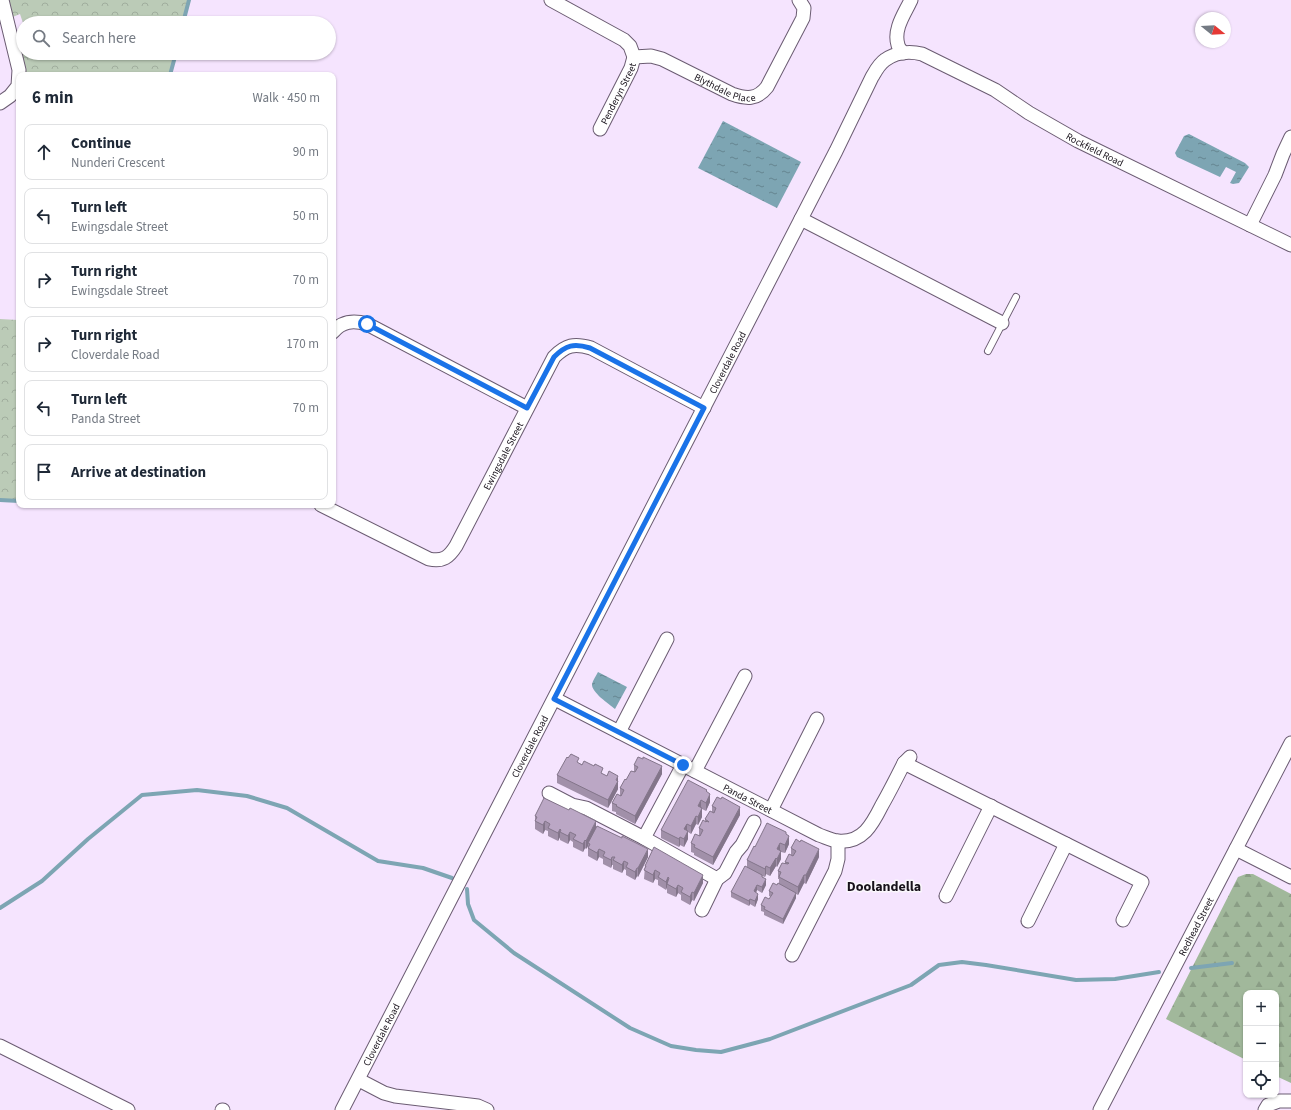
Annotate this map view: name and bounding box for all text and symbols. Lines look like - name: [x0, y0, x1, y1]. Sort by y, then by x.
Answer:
- north arrow: [1195, 12, 1231, 48]
- search box: [16, 16, 336, 60]
- icon: search: [30, 27, 52, 49]
- text: Search here: [62, 28, 136, 49]
- street label: Penderyn Street: [598, 61, 640, 127]
- street label: Blythdale Place: [692, 70, 757, 105]
- text: 6 min: [32, 86, 73, 110]
- text: Walk · 450 m: [252, 89, 320, 107]
- street label: Rockfield Road: [1063, 130, 1126, 170]
- text: Continue: [71, 133, 131, 154]
- icon: ahead: [33, 141, 55, 163]
- text: 90 m: [293, 143, 319, 161]
- text: Nunderi Crescent: [71, 154, 165, 172]
- text: Turn left: [71, 197, 127, 218]
- icon: left: [33, 205, 55, 227]
- text: 50 m: [293, 207, 319, 225]
- text: Ewingsdale Street: [71, 218, 168, 236]
- text: Turn right: [71, 261, 137, 282]
- icon: right: [33, 269, 55, 291]
- text: 70 m: [293, 271, 319, 289]
- text: Ewingsdale Street: [71, 282, 168, 300]
- route start: [358, 315, 376, 333]
- text: Turn right: [71, 325, 137, 346]
- street label: Cloverdale Road: [706, 329, 750, 396]
- icon: right: [33, 333, 55, 355]
- text: 170 m: [286, 335, 319, 353]
- text: Cloverdale Road: [71, 346, 160, 364]
- text: Turn left: [71, 389, 127, 410]
- icon: left: [33, 397, 55, 419]
- text: 70 m: [293, 399, 319, 417]
- text: Panda Street: [71, 410, 140, 428]
- street label: Ewingsdale Street: [480, 419, 527, 493]
- icon: arrive: [33, 461, 55, 483]
- text: Arrive at destination: [71, 462, 206, 483]
- street label: Cloverdale Road: [508, 713, 552, 780]
- route end: [674, 756, 692, 774]
- street label: Panda Street: [720, 781, 775, 818]
- district label: Doolandella: [847, 877, 921, 897]
- street label: Redhead Street: [1175, 895, 1218, 959]
- map controls: [1243, 990, 1279, 1098]
- button: +: [1243, 990, 1279, 1026]
- street label: Cloverdale Road: [360, 1001, 404, 1068]
- button: −: [1243, 1026, 1279, 1062]
- button: locate: [1243, 1062, 1279, 1098]

